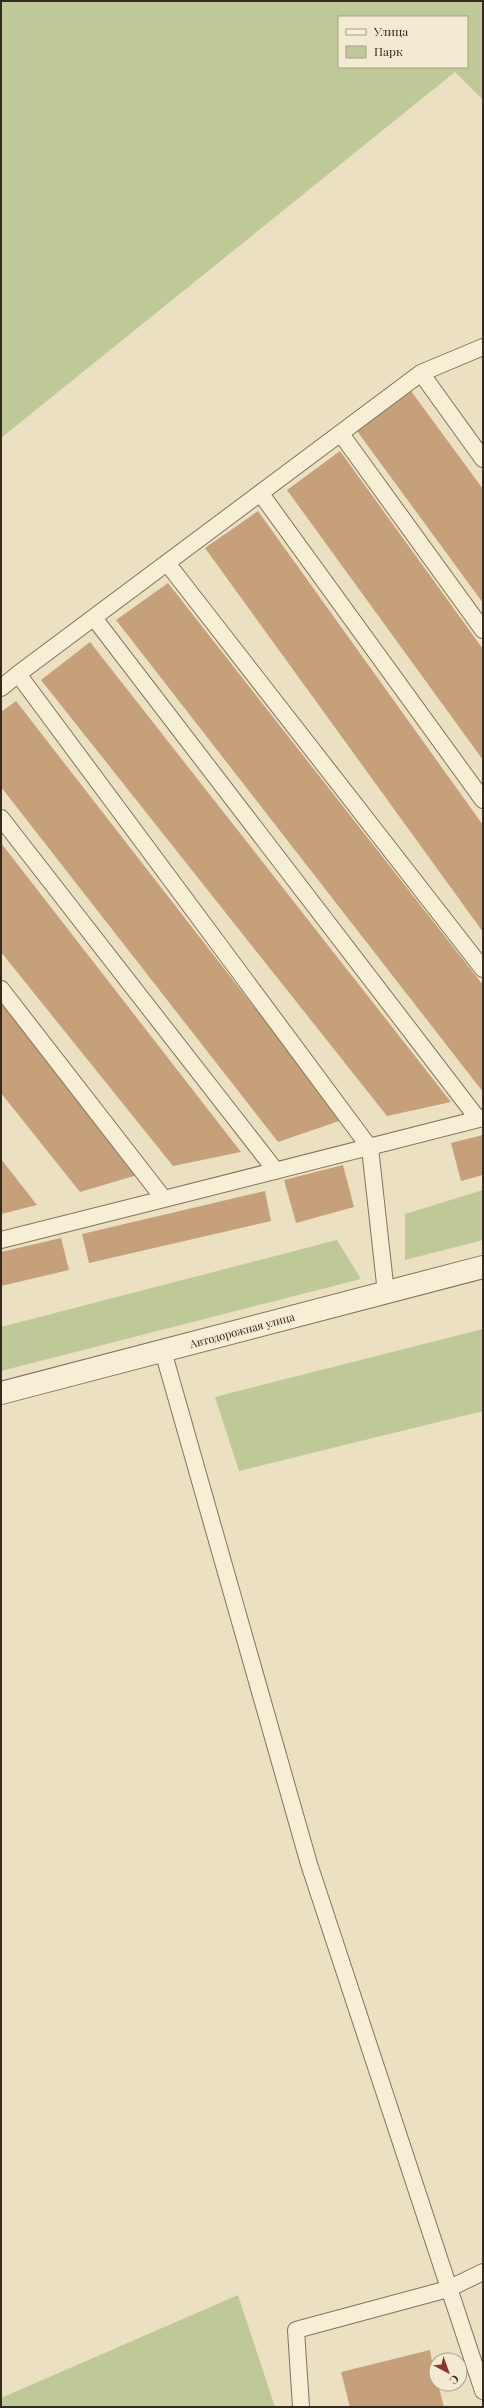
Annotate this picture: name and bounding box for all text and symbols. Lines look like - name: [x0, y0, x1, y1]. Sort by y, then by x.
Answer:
- legend: [338, 16, 468, 68]
- text: Улица: [373, 23, 408, 39]
- text: Парк: [374, 43, 403, 59]
- street label: Автодорожная улица: [187, 1309, 297, 1351]
- north arrow: [428, 2352, 468, 2392]
- text: С: [447, 2372, 463, 2388]

